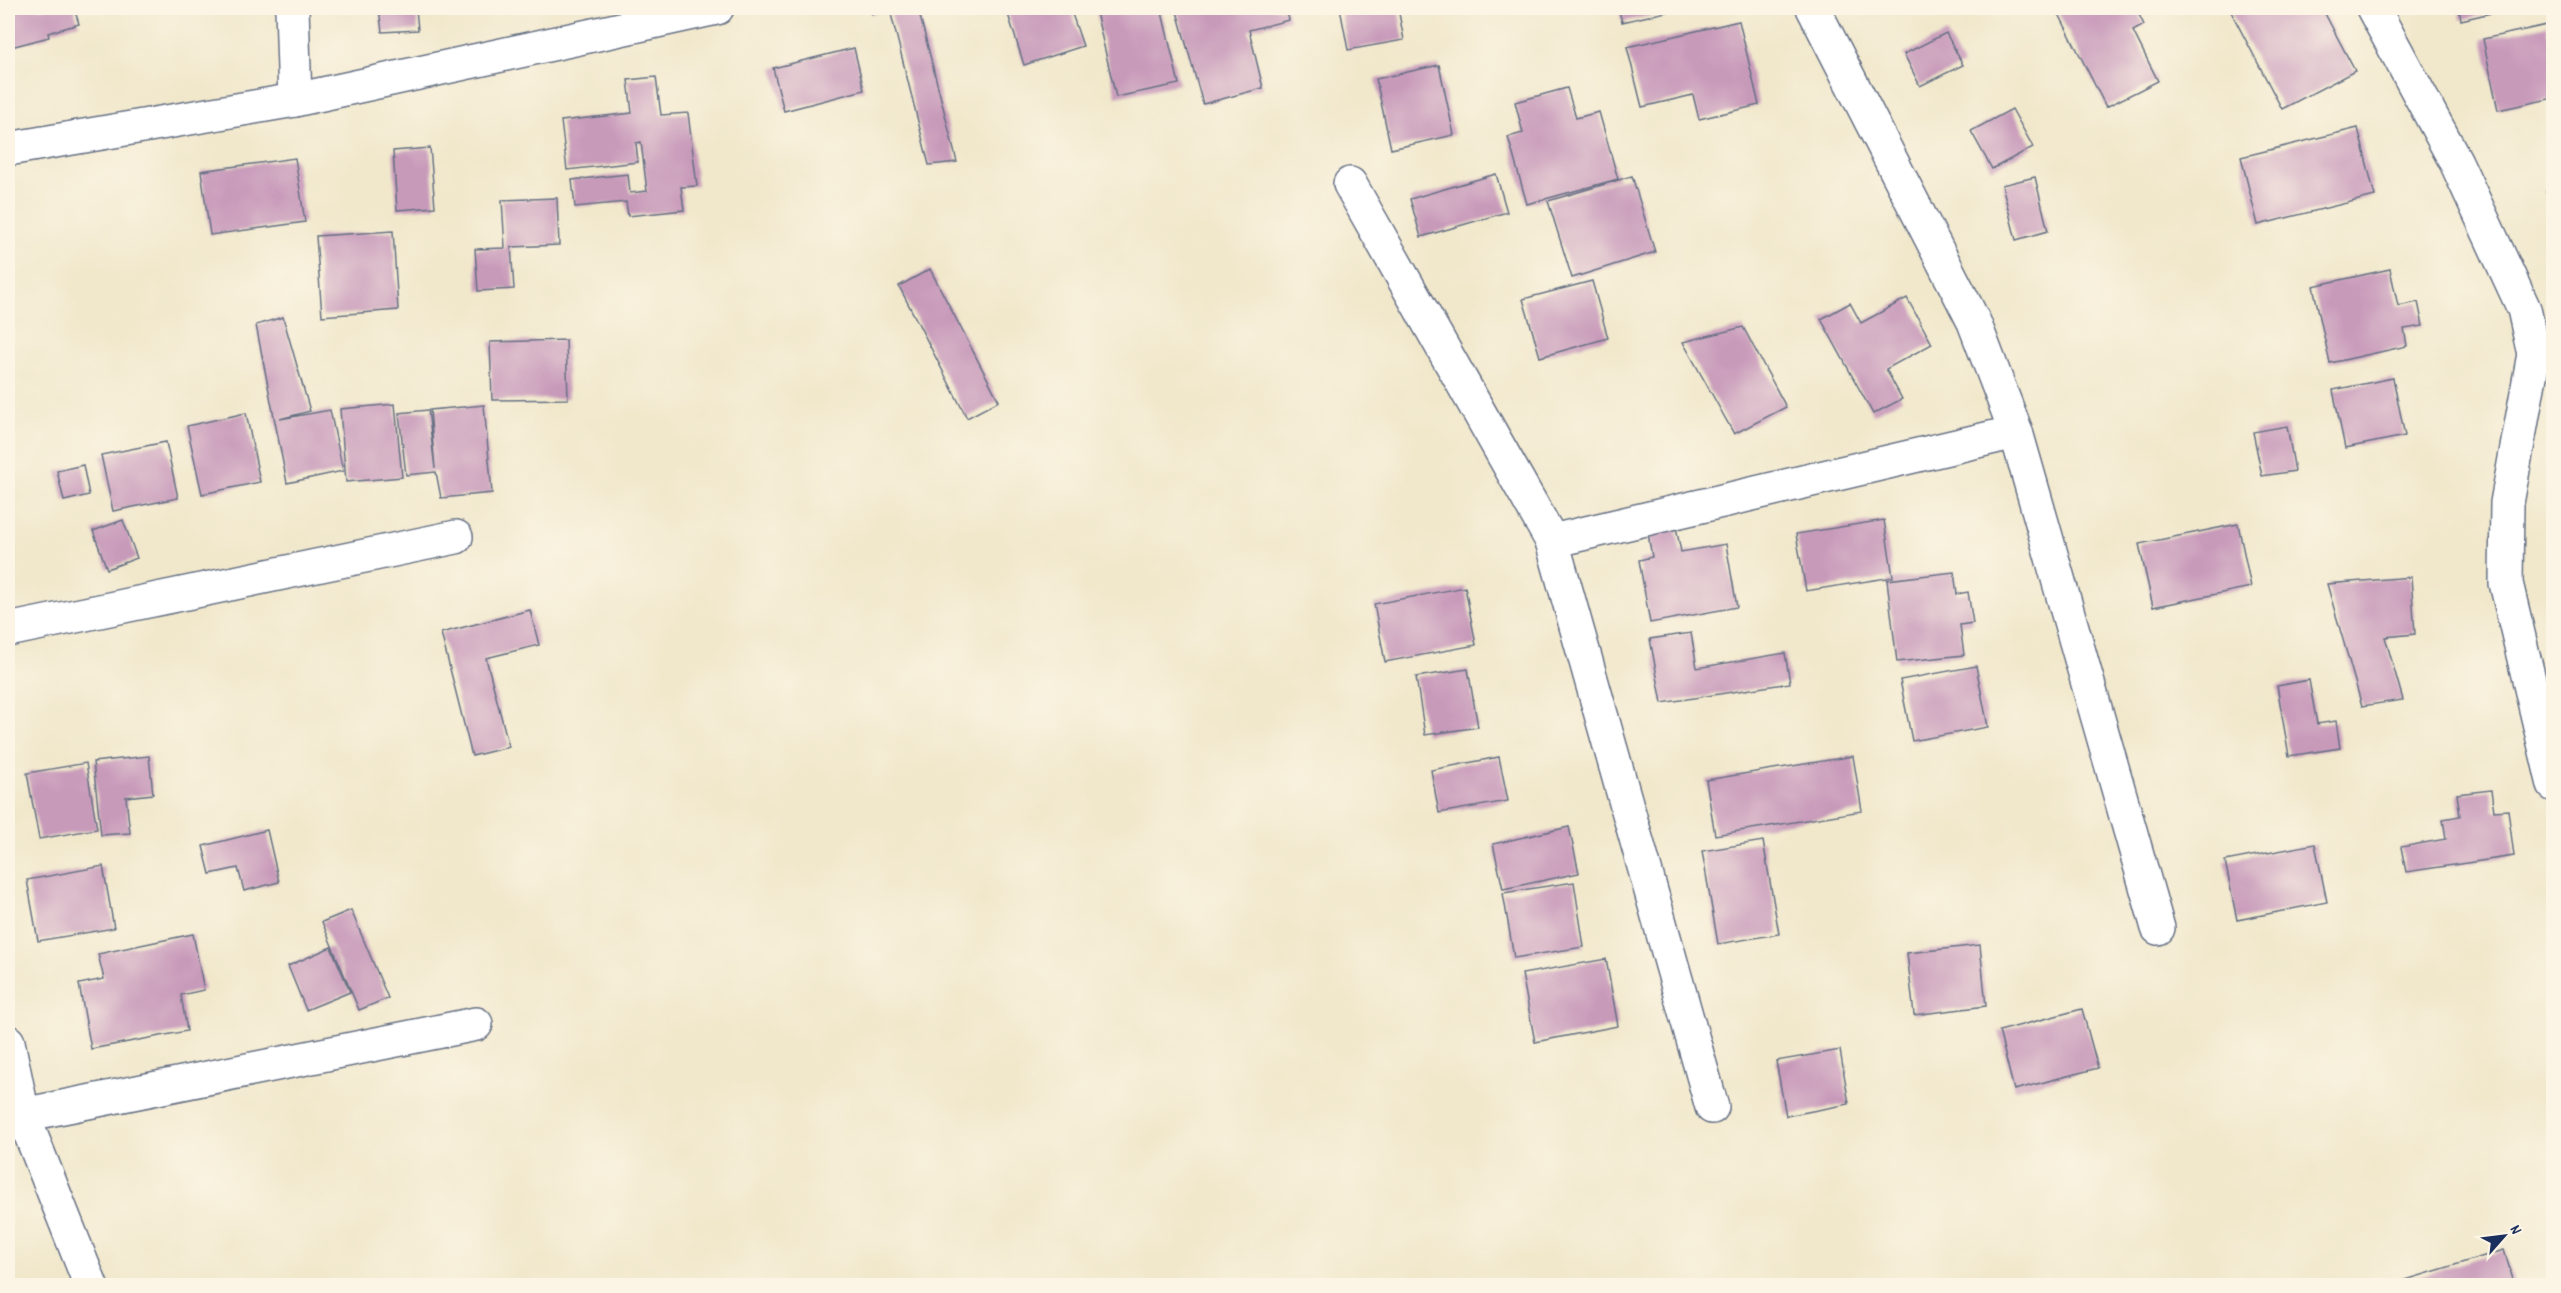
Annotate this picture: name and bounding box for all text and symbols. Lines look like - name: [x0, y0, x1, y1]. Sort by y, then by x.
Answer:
- north arrow: [2474, 1206, 2534, 1266]
- text: N: [2503, 1221, 2527, 1239]

